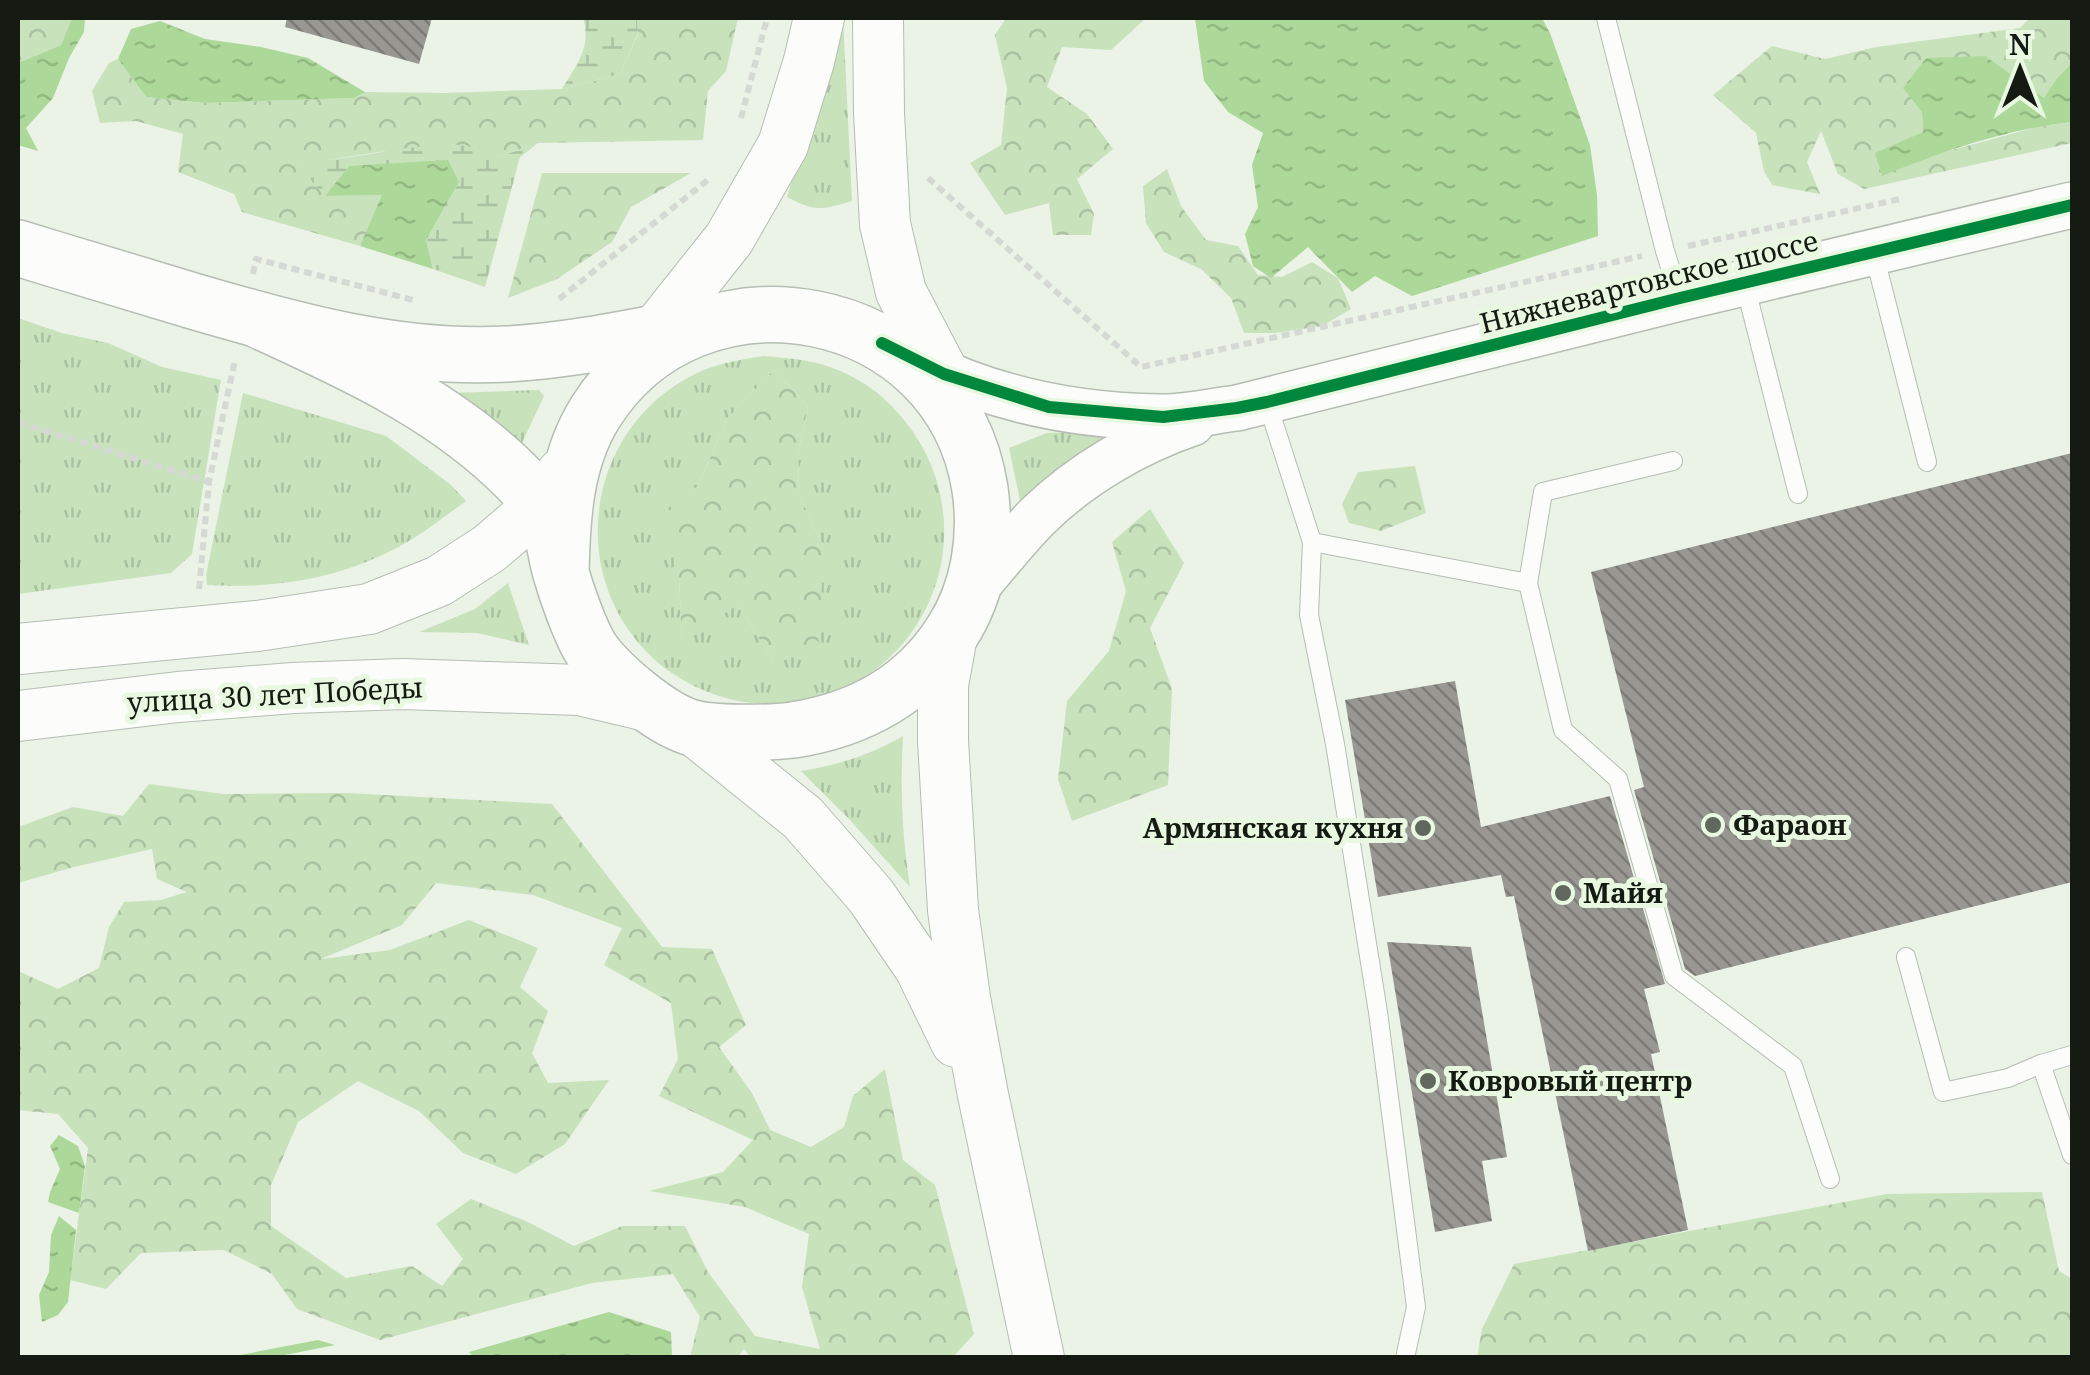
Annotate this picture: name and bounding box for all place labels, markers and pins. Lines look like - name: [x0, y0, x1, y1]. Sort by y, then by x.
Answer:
- place label: Фараон: [1733, 805, 1847, 843]
- place label: Армянская кухня: [1143, 808, 1403, 846]
- marker: Фараон: [1702, 814, 1724, 836]
- marker: Армянская кухня: [1412, 817, 1434, 839]
- place label: Майя: [1583, 873, 1663, 911]
- marker: Майя: [1552, 882, 1574, 904]
- place label: Ковровый центр: [1448, 1061, 1692, 1099]
- marker: Ковровый центр: [1417, 1070, 1439, 1092]

